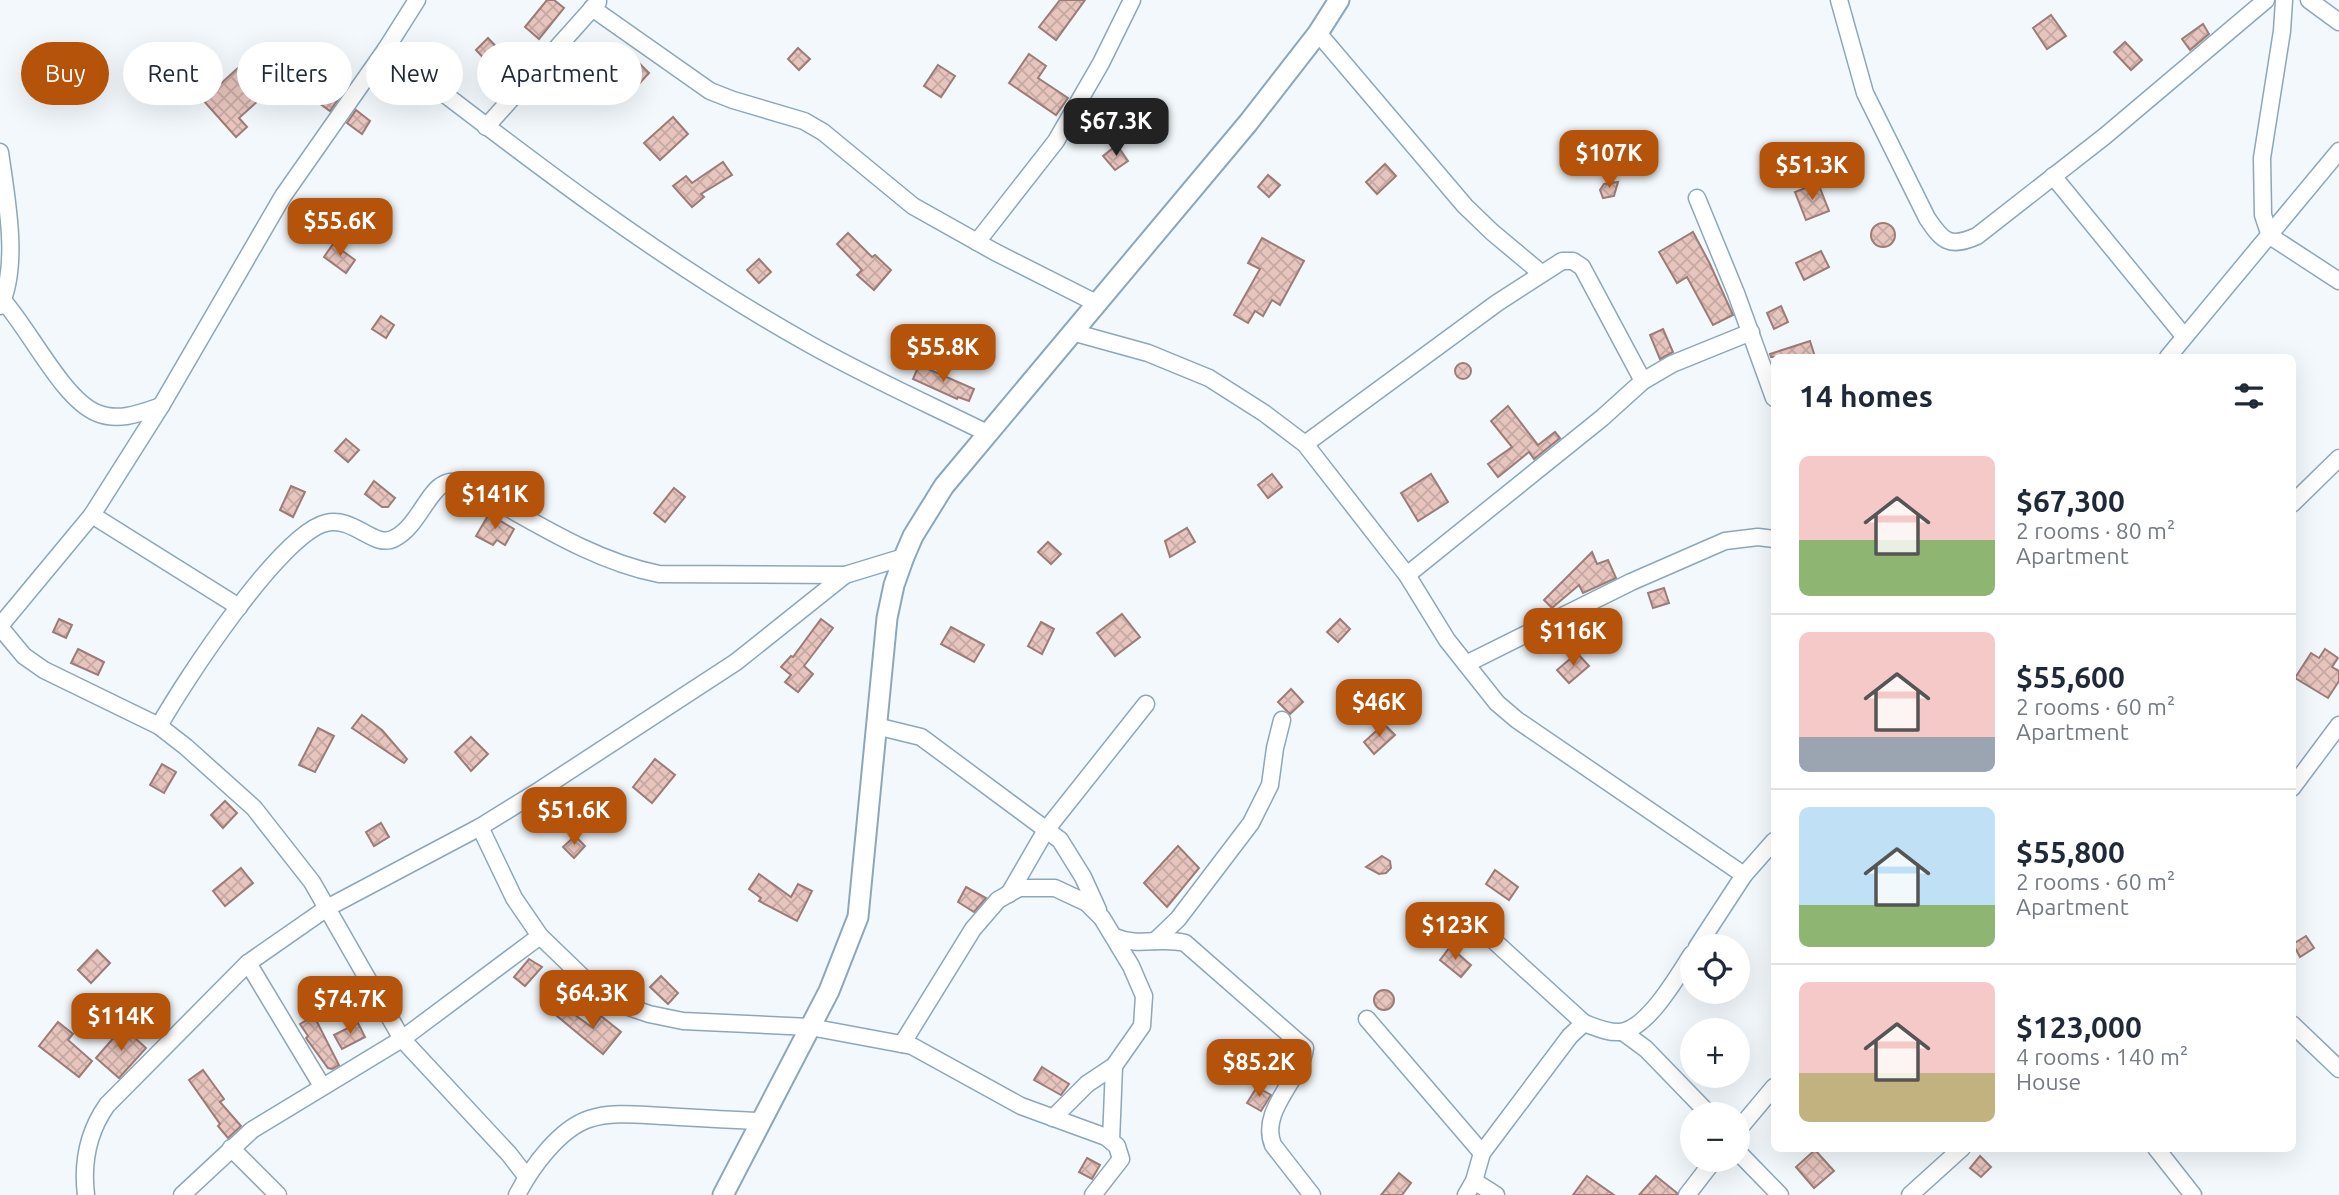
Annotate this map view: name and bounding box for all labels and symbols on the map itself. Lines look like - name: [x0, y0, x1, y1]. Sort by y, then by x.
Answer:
- pin: $67.3K: [1059, 99, 1173, 158]
- pin: $107K: [1560, 130, 1658, 190]
- pin: $51.3K: [1755, 142, 1869, 202]
- pin: $55.6K: [283, 198, 397, 258]
- pin: $55.8K: [886, 324, 1000, 384]
- pin: $141K: [446, 472, 544, 531]
- pin: $116K: [1524, 608, 1622, 668]
- pin: $46K: [1338, 680, 1420, 739]
- pin: $51.6K: [517, 788, 631, 847]
- pin: $123K: [1406, 902, 1504, 962]
- pin: $64.3K: [535, 970, 649, 1030]
- pin: $74.7K: [293, 976, 407, 1036]
- pin: $114K: [72, 993, 170, 1053]
- pin: $85.2K: [1202, 1040, 1316, 1099]

